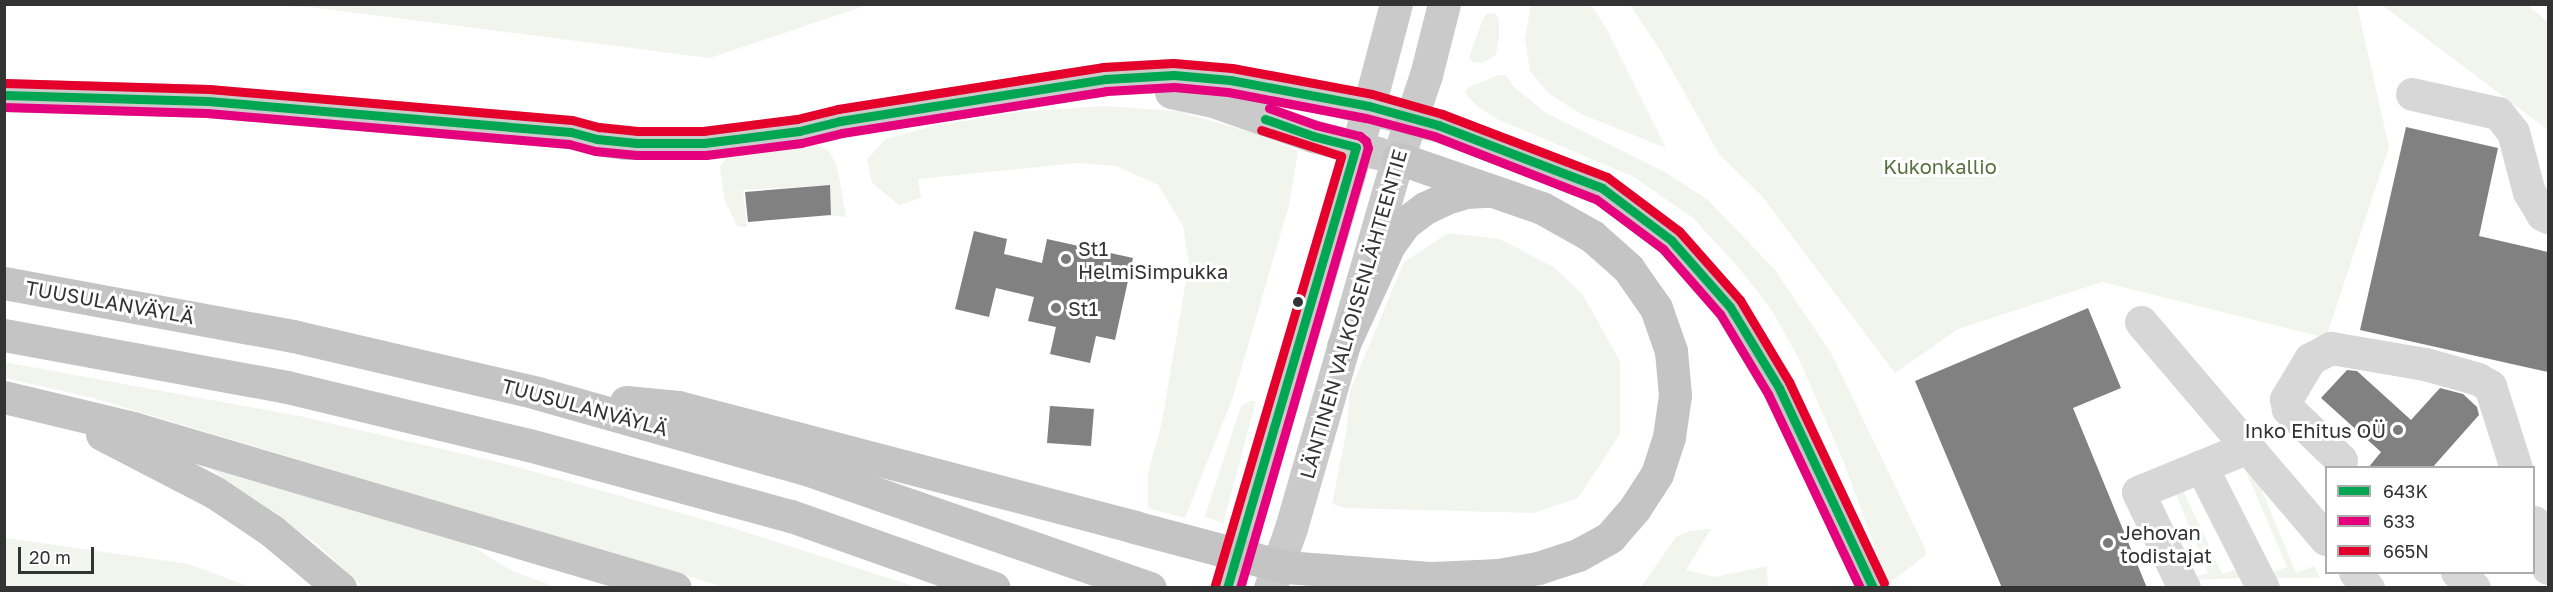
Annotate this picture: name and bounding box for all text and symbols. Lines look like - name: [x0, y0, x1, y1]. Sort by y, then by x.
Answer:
- street label: LÄNTINEN VALKOISENLÄHTEENTIE: [1294, 147, 1412, 481]
- park label: Kukonkallio: [1883, 154, 1997, 178]
- place label: St1 HelmiSimpukka: [1078, 236, 1228, 283]
- marker: St1 HelmiSimpukka: [1059, 252, 1073, 266]
- street label: TUUSULANVÄYLÄ: [24, 275, 196, 329]
- place label: St1: [1068, 296, 1098, 320]
- unlabelled marker: [1292, 296, 1304, 308]
- marker: St1: [1049, 301, 1063, 315]
- street label: TUUSULANVÄYLÄ: [499, 373, 671, 441]
- place label: Inko Ehitus OÜ: [2245, 418, 2386, 442]
- marker: Inko Ehitus OÜ: [2391, 423, 2405, 437]
- legend: [2325, 466, 2535, 574]
- text: 643K: [2383, 480, 2428, 502]
- text: 633: [2383, 510, 2415, 532]
- place label: Jehovan todistajat: [2120, 520, 2212, 567]
- scale bar: [21, 535, 98, 573]
- marker: Jehovan todistajat: [2101, 536, 2115, 550]
- text: 665N: [2383, 540, 2429, 562]
- text: 20 m: [29, 546, 71, 568]

